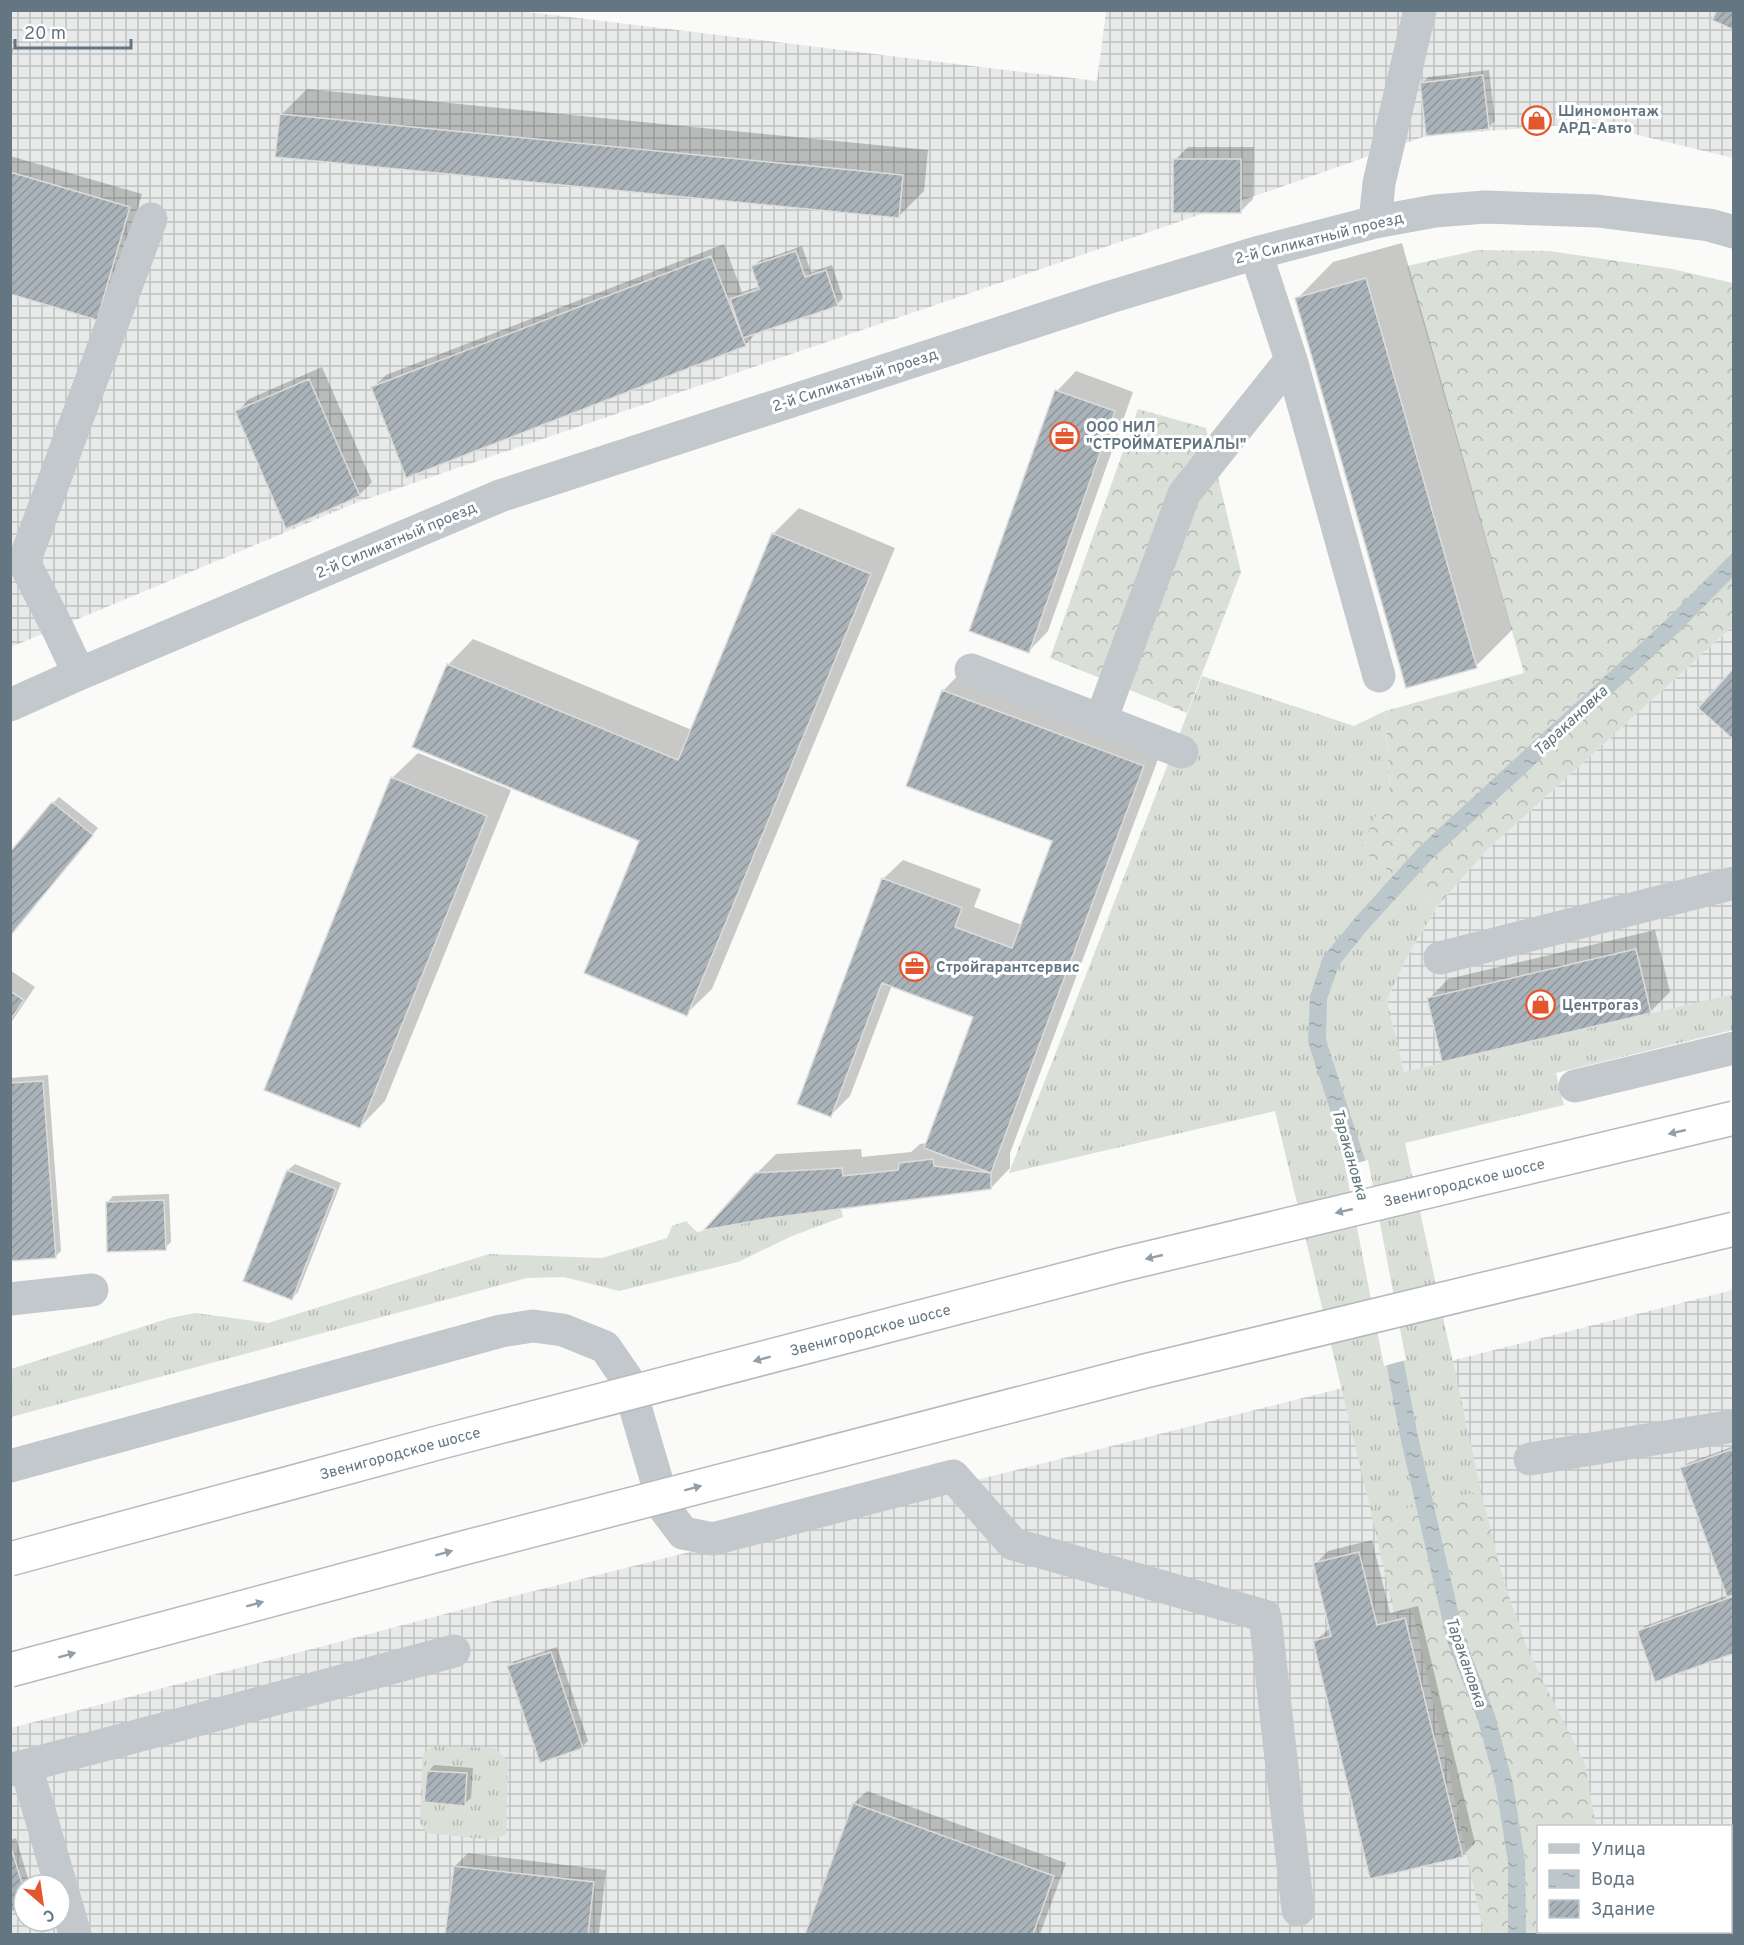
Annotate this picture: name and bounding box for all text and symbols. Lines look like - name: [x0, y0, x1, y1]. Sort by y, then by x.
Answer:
- scale bar: [15, 12, 130, 50]
- text: 20 m: [24, 23, 66, 46]
- place label: Шиномонтаж АРД-Авто: [1558, 103, 1659, 139]
- shop icon: Шиномонтаж АРД-Авто: [1521, 104, 1553, 136]
- street label: 2-й Силикатный проезд: [1233, 209, 1406, 270]
- street label: 2-й Силикатный проезд: [770, 346, 941, 417]
- place label: ООО НИЛ "СТРОЙМАТЕРИАЛЫ": [1086, 419, 1246, 455]
- office icon: ООО НИЛ "СТРОЙМАТЕРИАЛЫ": [1049, 420, 1081, 452]
- street label: 2-й Силикатный проезд: [313, 499, 480, 584]
- water label: Таракановка: [1530, 682, 1613, 761]
- office icon: Стройгарантсервис: [899, 951, 931, 983]
- place label: Стройгарантсервис: [936, 959, 1080, 978]
- shop icon: Центрогаз: [1525, 989, 1557, 1021]
- place label: Центрогаз: [1562, 997, 1639, 1016]
- water label: Таракановка: [1326, 1107, 1372, 1203]
- one-way arrow: [1667, 1127, 1686, 1137]
- street label: Звенигородское шоссе: [1382, 1156, 1547, 1213]
- one-way arrow: [1335, 1207, 1353, 1217]
- one-way arrow: [1145, 1252, 1164, 1262]
- street label: Звенигородское шоссе: [788, 1302, 953, 1362]
- one-way arrow: [753, 1354, 772, 1364]
- street label: Звенигородское шоссе: [318, 1424, 483, 1485]
- one-way arrow: [684, 1483, 703, 1493]
- one-way arrow: [434, 1548, 453, 1558]
- one-way arrow: [246, 1599, 264, 1608]
- water label: Таракановка: [1440, 1615, 1490, 1711]
- one-way arrow: [58, 1649, 76, 1659]
- legend: [1537, 1825, 1732, 1933]
- text: Улица: [1591, 1839, 1645, 1862]
- text: Вода: [1591, 1869, 1635, 1892]
- north arrow: [12, 1873, 72, 1933]
- text: Здание: [1591, 1899, 1655, 1922]
- text: С: [39, 1903, 58, 1926]

